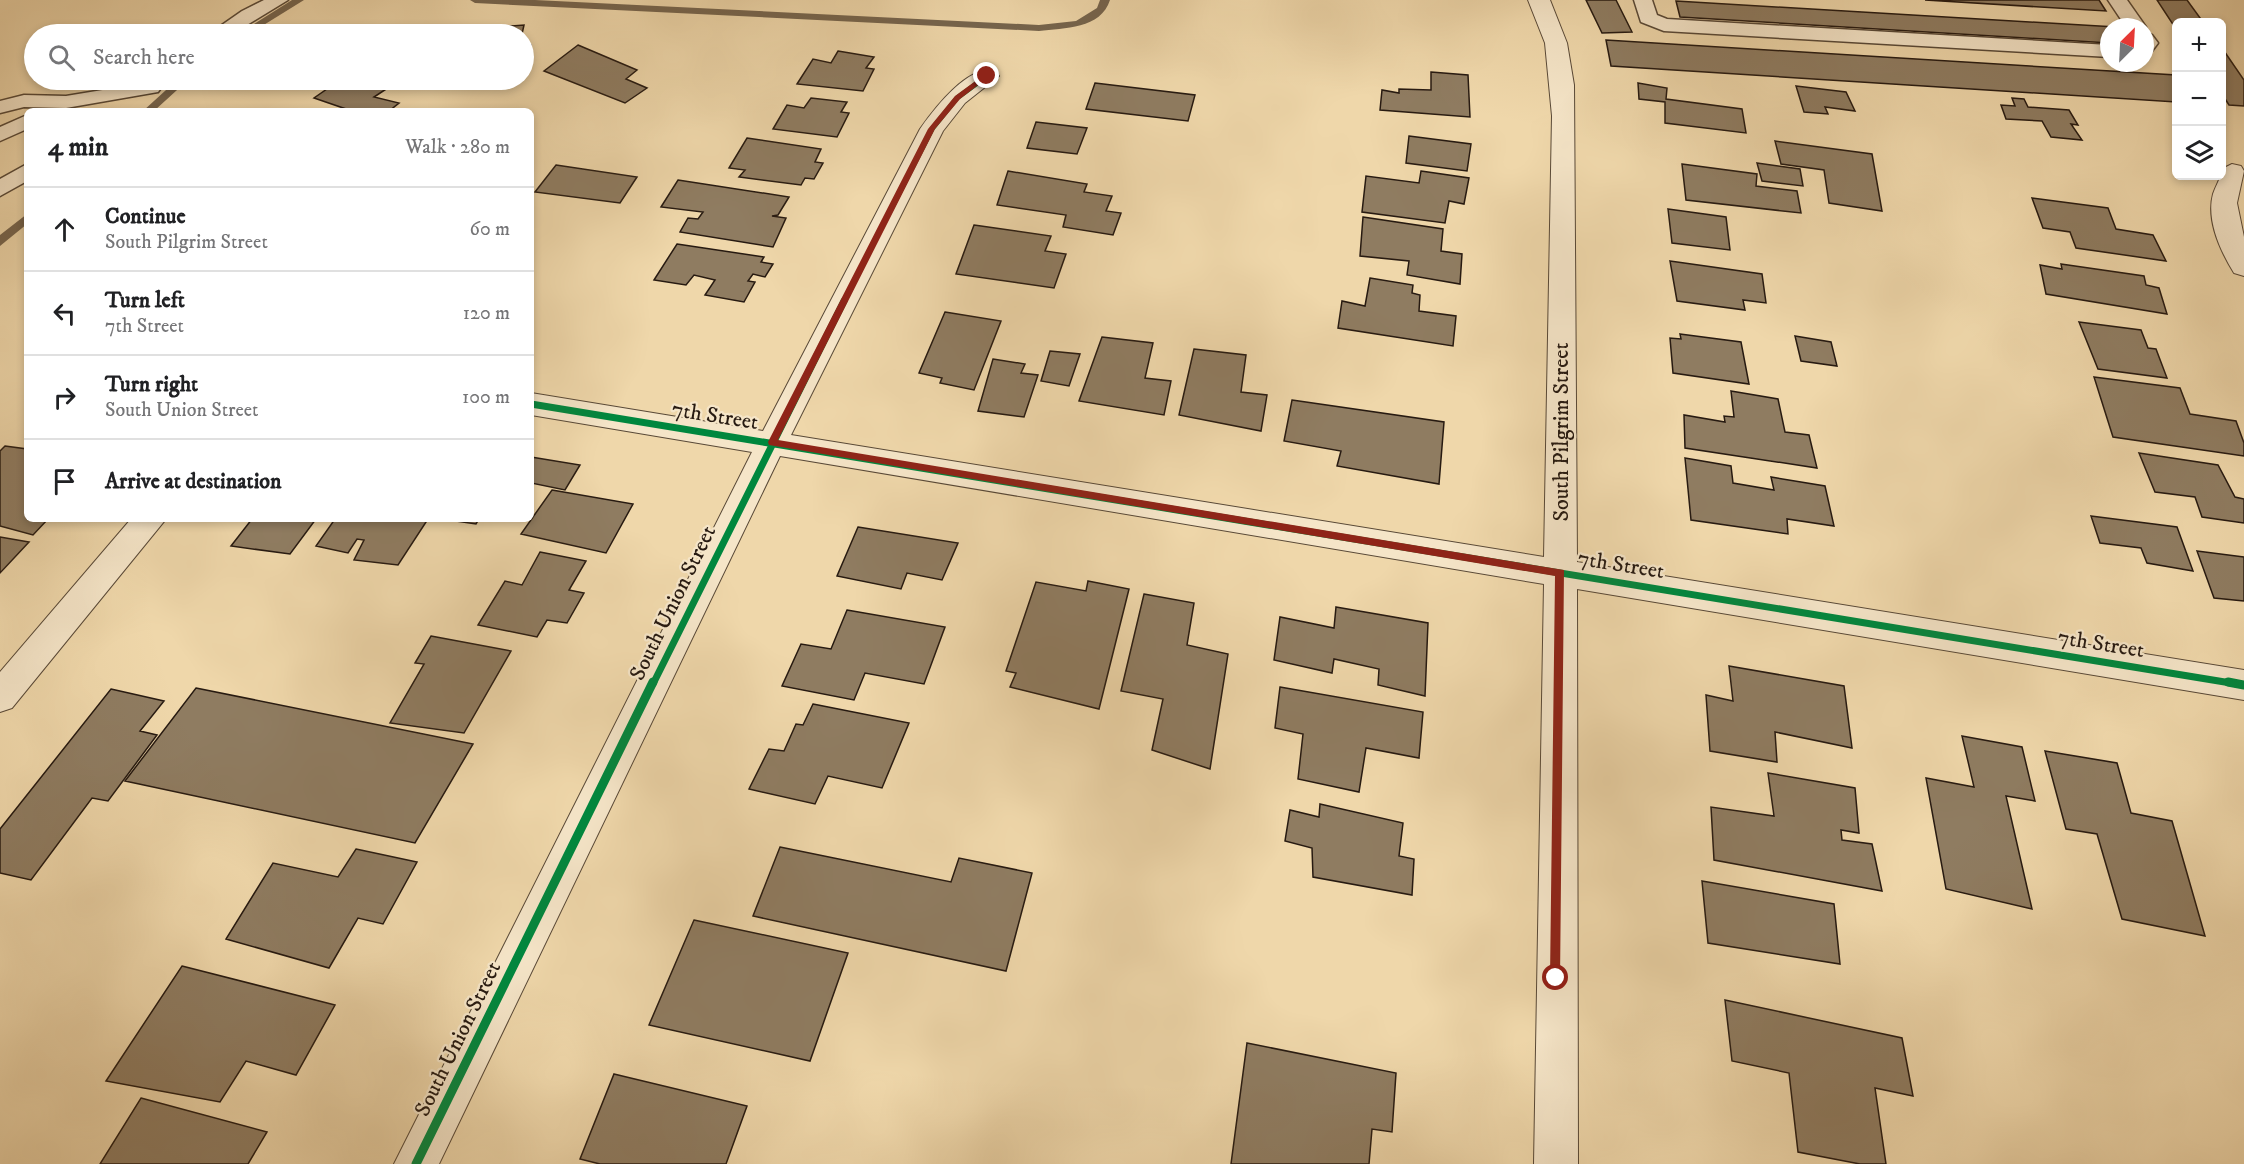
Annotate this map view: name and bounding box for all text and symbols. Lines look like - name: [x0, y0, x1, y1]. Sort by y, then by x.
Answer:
- north arrow: [2100, 18, 2154, 72]
- map controls: [2172, 18, 2226, 180]
- button: +: [2172, 18, 2226, 72]
- search box: [24, 24, 534, 90]
- icon: search: [45, 41, 78, 74]
- text: Search here: [93, 44, 195, 71]
- route end: [973, 62, 999, 88]
- button: −: [2172, 72, 2226, 126]
- button: layers: [2172, 126, 2226, 180]
- text: 4 min: [48, 131, 108, 164]
- text: Walk · 280 m: [405, 135, 510, 160]
- text: Continue: [105, 203, 186, 230]
- icon: ahead: [48, 213, 81, 246]
- text: 60 m: [470, 217, 510, 242]
- text: South Pilgrim Street: [105, 230, 268, 255]
- text: Turn left: [105, 287, 185, 314]
- icon: left: [48, 297, 81, 330]
- text: 120 m: [463, 301, 510, 326]
- text: 7th Street: [105, 314, 184, 339]
- street label: South Pilgrim Street: [1548, 342, 1575, 522]
- text: Turn right: [105, 371, 198, 398]
- icon: right: [48, 381, 81, 414]
- text: 100 m: [462, 385, 510, 410]
- street label: 7th Street: [670, 396, 760, 436]
- text: South Union Street: [105, 398, 258, 423]
- icon: arrive: [48, 465, 81, 498]
- text: Arrive at destination: [105, 468, 282, 495]
- street label: South Union Street: [624, 521, 722, 685]
- street label: 7th Street: [1576, 545, 1666, 585]
- street label: 7th Street: [2056, 624, 2146, 664]
- street label: South Union Street: [409, 957, 507, 1121]
- route start: [1542, 964, 1568, 990]

